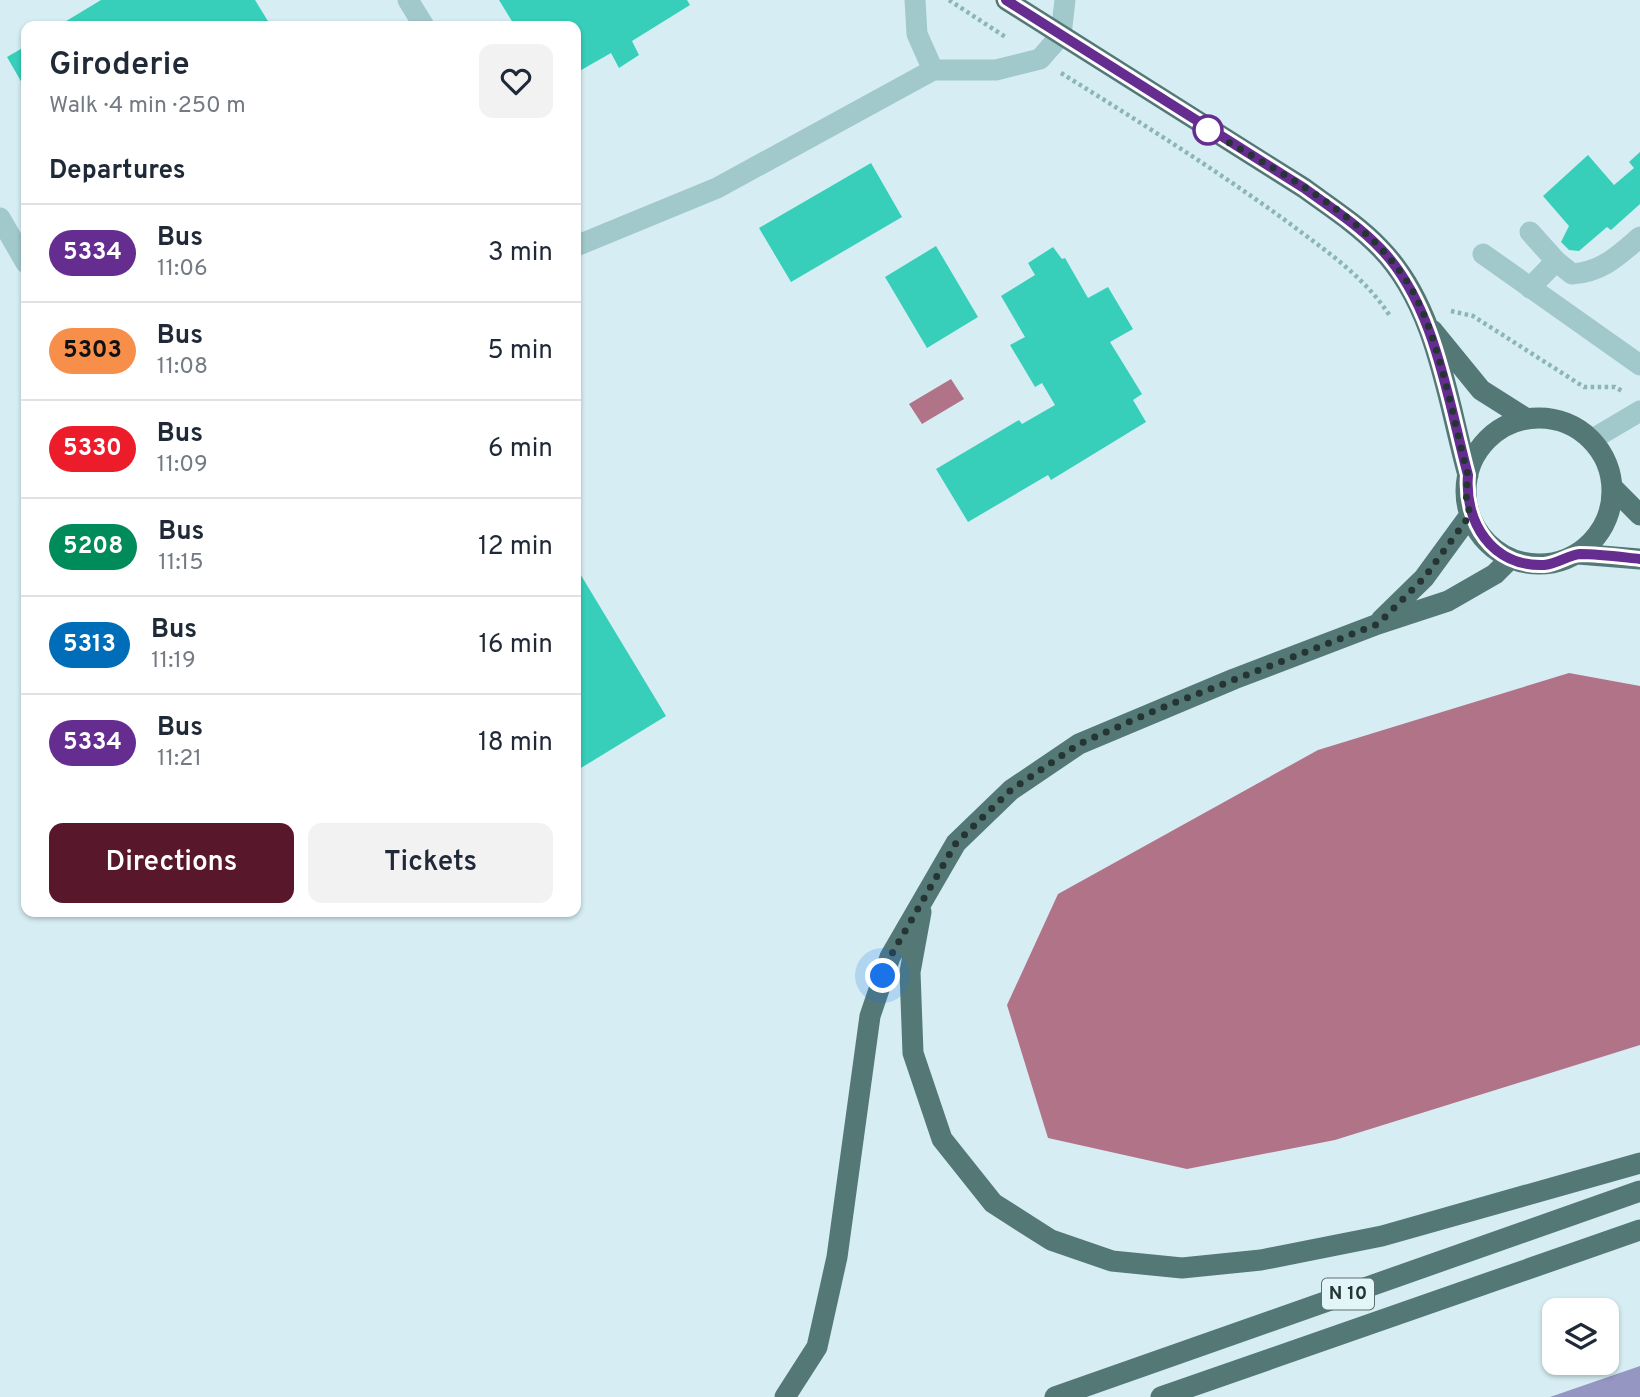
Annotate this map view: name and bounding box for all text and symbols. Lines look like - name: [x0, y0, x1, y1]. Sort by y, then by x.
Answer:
- button: heart: [479, 44, 553, 118]
- text: Giroderie: [49, 45, 190, 87]
- text: Walk · 4 min · 250 m: [49, 92, 246, 121]
- unlabelled marker: [1193, 115, 1223, 145]
- text: Departures: [49, 155, 186, 188]
- text: Bus: [157, 222, 203, 255]
- text: 3 min: [488, 237, 553, 270]
- text: 5334: [63, 238, 122, 268]
- text: 11:06: [157, 255, 208, 284]
- text: Bus: [157, 320, 203, 353]
- text: 5 min: [487, 335, 553, 368]
- text: 5303: [63, 336, 122, 366]
- text: 11:08: [157, 353, 208, 382]
- text: Bus: [157, 418, 203, 451]
- text: 6 min: [488, 433, 553, 466]
- text: 5330: [63, 434, 122, 464]
- text: 11:09: [157, 451, 208, 480]
- text: Bus: [158, 516, 204, 549]
- text: 12 min: [478, 531, 553, 564]
- text: 5208: [63, 532, 123, 562]
- text: 11:15: [158, 549, 203, 578]
- text: Bus: [151, 614, 197, 647]
- text: 16 min: [478, 629, 553, 662]
- text: 5313: [63, 630, 116, 660]
- text: 11:19: [151, 647, 196, 676]
- text: Bus: [157, 712, 203, 745]
- text: 18 min: [478, 727, 553, 760]
- text: 5334: [63, 728, 122, 758]
- text: 11:21: [157, 745, 202, 774]
- button: Directions: [49, 823, 294, 903]
- button: Tickets: [308, 823, 553, 903]
- your location: [865, 958, 900, 993]
- road number: N 10: [1322, 1278, 1374, 1310]
- map controls: [1542, 1298, 1619, 1375]
- button: layers: [1542, 1298, 1619, 1375]

